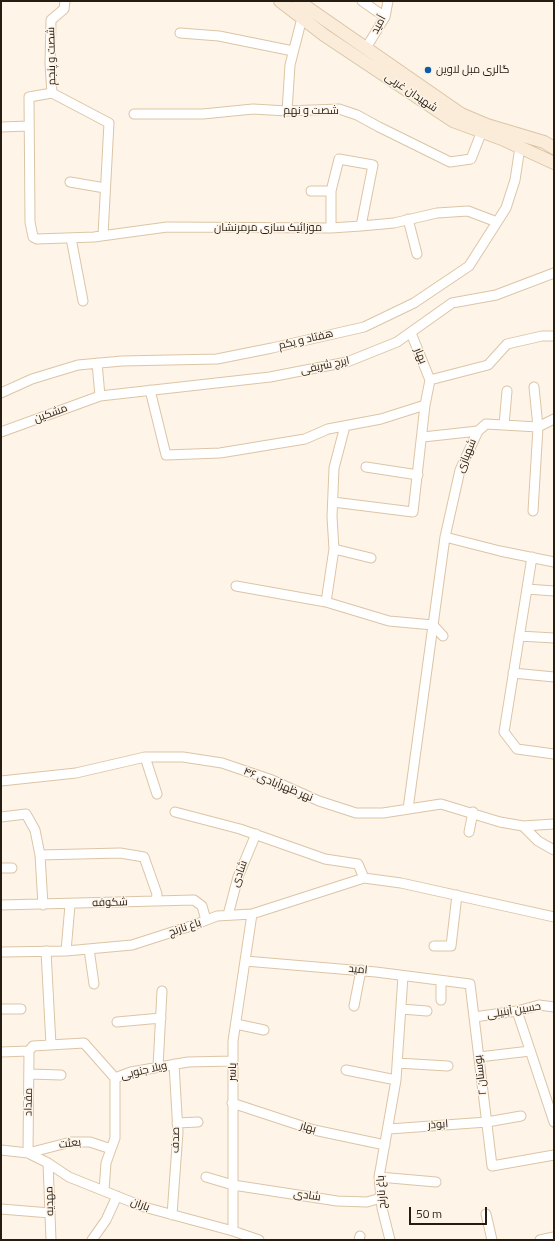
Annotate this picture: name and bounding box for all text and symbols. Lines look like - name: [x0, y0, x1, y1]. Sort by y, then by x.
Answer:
- street label: اُمید: [369, 13, 389, 37]
- street label: شصت و پنجم: [45, 27, 59, 85]
- place label: گالری مبل لاوین: [436, 63, 509, 77]
- marker: گالری مبل لاوین: [423, 65, 433, 75]
- street label: شهیدان غربی: [382, 71, 440, 115]
- street label: شصت و نهم: [283, 104, 339, 118]
- street label: موزائیک سازی مرمرنشان: [214, 221, 322, 235]
- street label: هفتاد و یکم: [277, 327, 335, 353]
- street label: بهار: [411, 346, 429, 366]
- street label: ایرج شریفی: [299, 354, 351, 378]
- street label: مشکین: [32, 402, 70, 426]
- street label: شهبازی: [454, 437, 480, 475]
- street label: نهر ظهرآبادی ۴۶: [241, 765, 315, 805]
- street label: شادی: [229, 859, 251, 889]
- street label: شکوفه: [92, 896, 128, 910]
- street label: باغ نارنج: [167, 916, 203, 940]
- street label: امید: [348, 963, 368, 977]
- street label: حسین آبنیلی: [486, 1000, 542, 1022]
- street label: بوستان ۲: [472, 1054, 490, 1096]
- street label: ویلا جنوبی: [120, 1059, 168, 1083]
- street label: یاسر: [226, 1063, 240, 1081]
- street label: مقداد: [22, 1088, 36, 1116]
- street label: ابوذر: [427, 1118, 449, 1132]
- street label: بهار: [298, 1120, 318, 1136]
- street label: صدف: [169, 1127, 183, 1153]
- street label: بعثت: [58, 1136, 82, 1152]
- street label: باغ نارنج: [374, 1175, 390, 1209]
- street label: مهدیه: [43, 1186, 57, 1216]
- street label: شادی: [292, 1188, 322, 1204]
- street label: باران: [129, 1195, 151, 1215]
- scale bar: [411, 1199, 489, 1225]
- text: 50 m: [416, 1204, 442, 1223]

